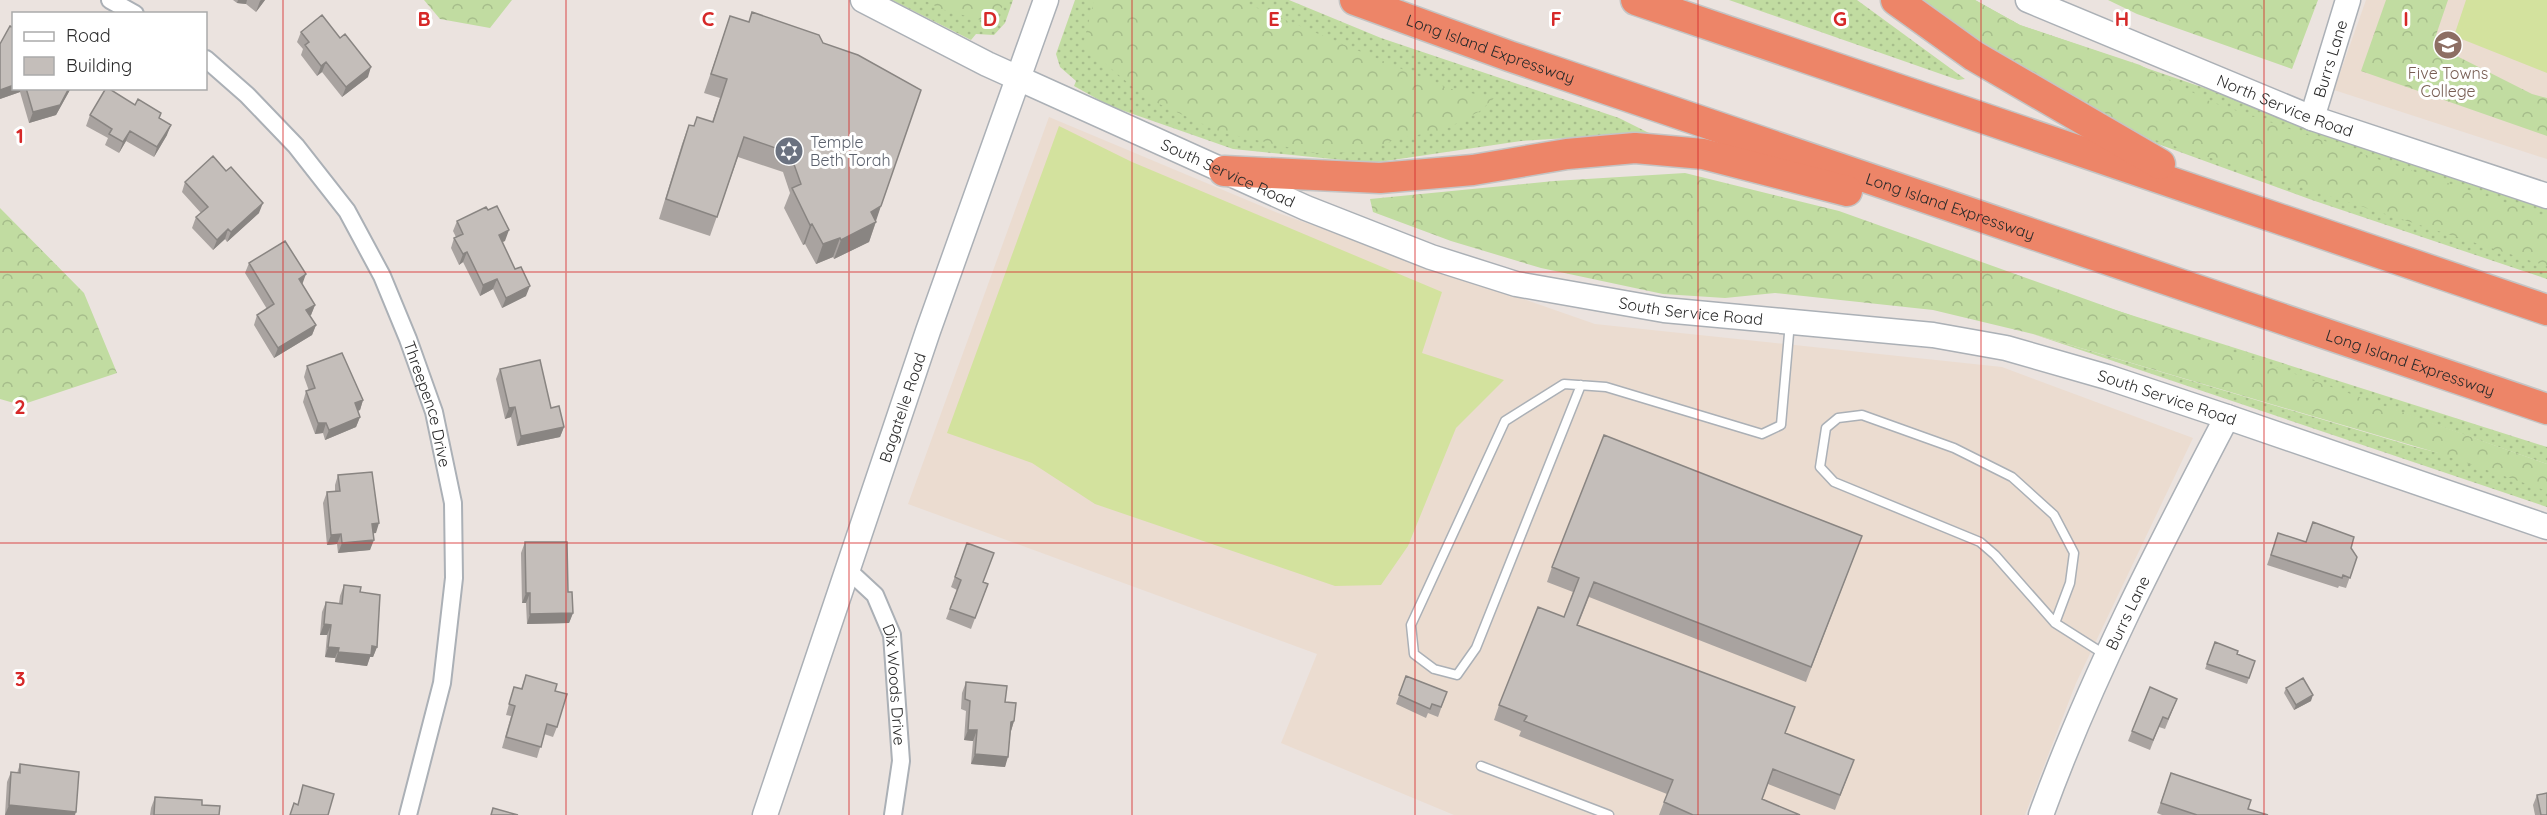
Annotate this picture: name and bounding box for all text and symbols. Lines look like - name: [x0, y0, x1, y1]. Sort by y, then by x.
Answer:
- text: B: [417, 6, 431, 31]
- text: C: [702, 6, 715, 31]
- text: D: [983, 6, 997, 31]
- text: E: [1268, 6, 1280, 31]
- text: F: [1550, 6, 1562, 31]
- text: G: [1833, 6, 1847, 31]
- text: H: [2115, 6, 2129, 31]
- text: I: [2403, 6, 2409, 31]
- street label: Long Island Expressway: [1404, 10, 1577, 88]
- legend: [12, 12, 207, 90]
- street label: Burrs Lane: [2309, 17, 2351, 100]
- text: Road: [66, 24, 111, 47]
- school or university icon: Five Towns College: [2432, 29, 2464, 61]
- text: Building: [66, 54, 132, 77]
- place label: Five Towns College: [2408, 63, 2488, 101]
- street label: North Service Road: [2214, 70, 2356, 141]
- text: 1: [16, 123, 24, 148]
- place label: Temple Beth Torah: [810, 132, 890, 170]
- street label: South Service Road: [1158, 134, 1298, 212]
- synagogue icon: Temple Beth Torah: [773, 135, 805, 167]
- street label: Long Island Expressway: [1863, 168, 2038, 244]
- street label: South Service Road: [1617, 292, 1764, 329]
- street label: Long Island Expressway: [2323, 325, 2498, 401]
- street label: Threepence Drive: [399, 338, 455, 469]
- street label: Bagatelle Road: [874, 350, 930, 465]
- street label: South Service Road: [2095, 365, 2239, 430]
- text: 2: [14, 394, 26, 419]
- street label: Burrs Lane: [2101, 572, 2154, 653]
- street label: Dix Woods Drive: [878, 621, 910, 746]
- text: 3: [15, 666, 25, 691]

